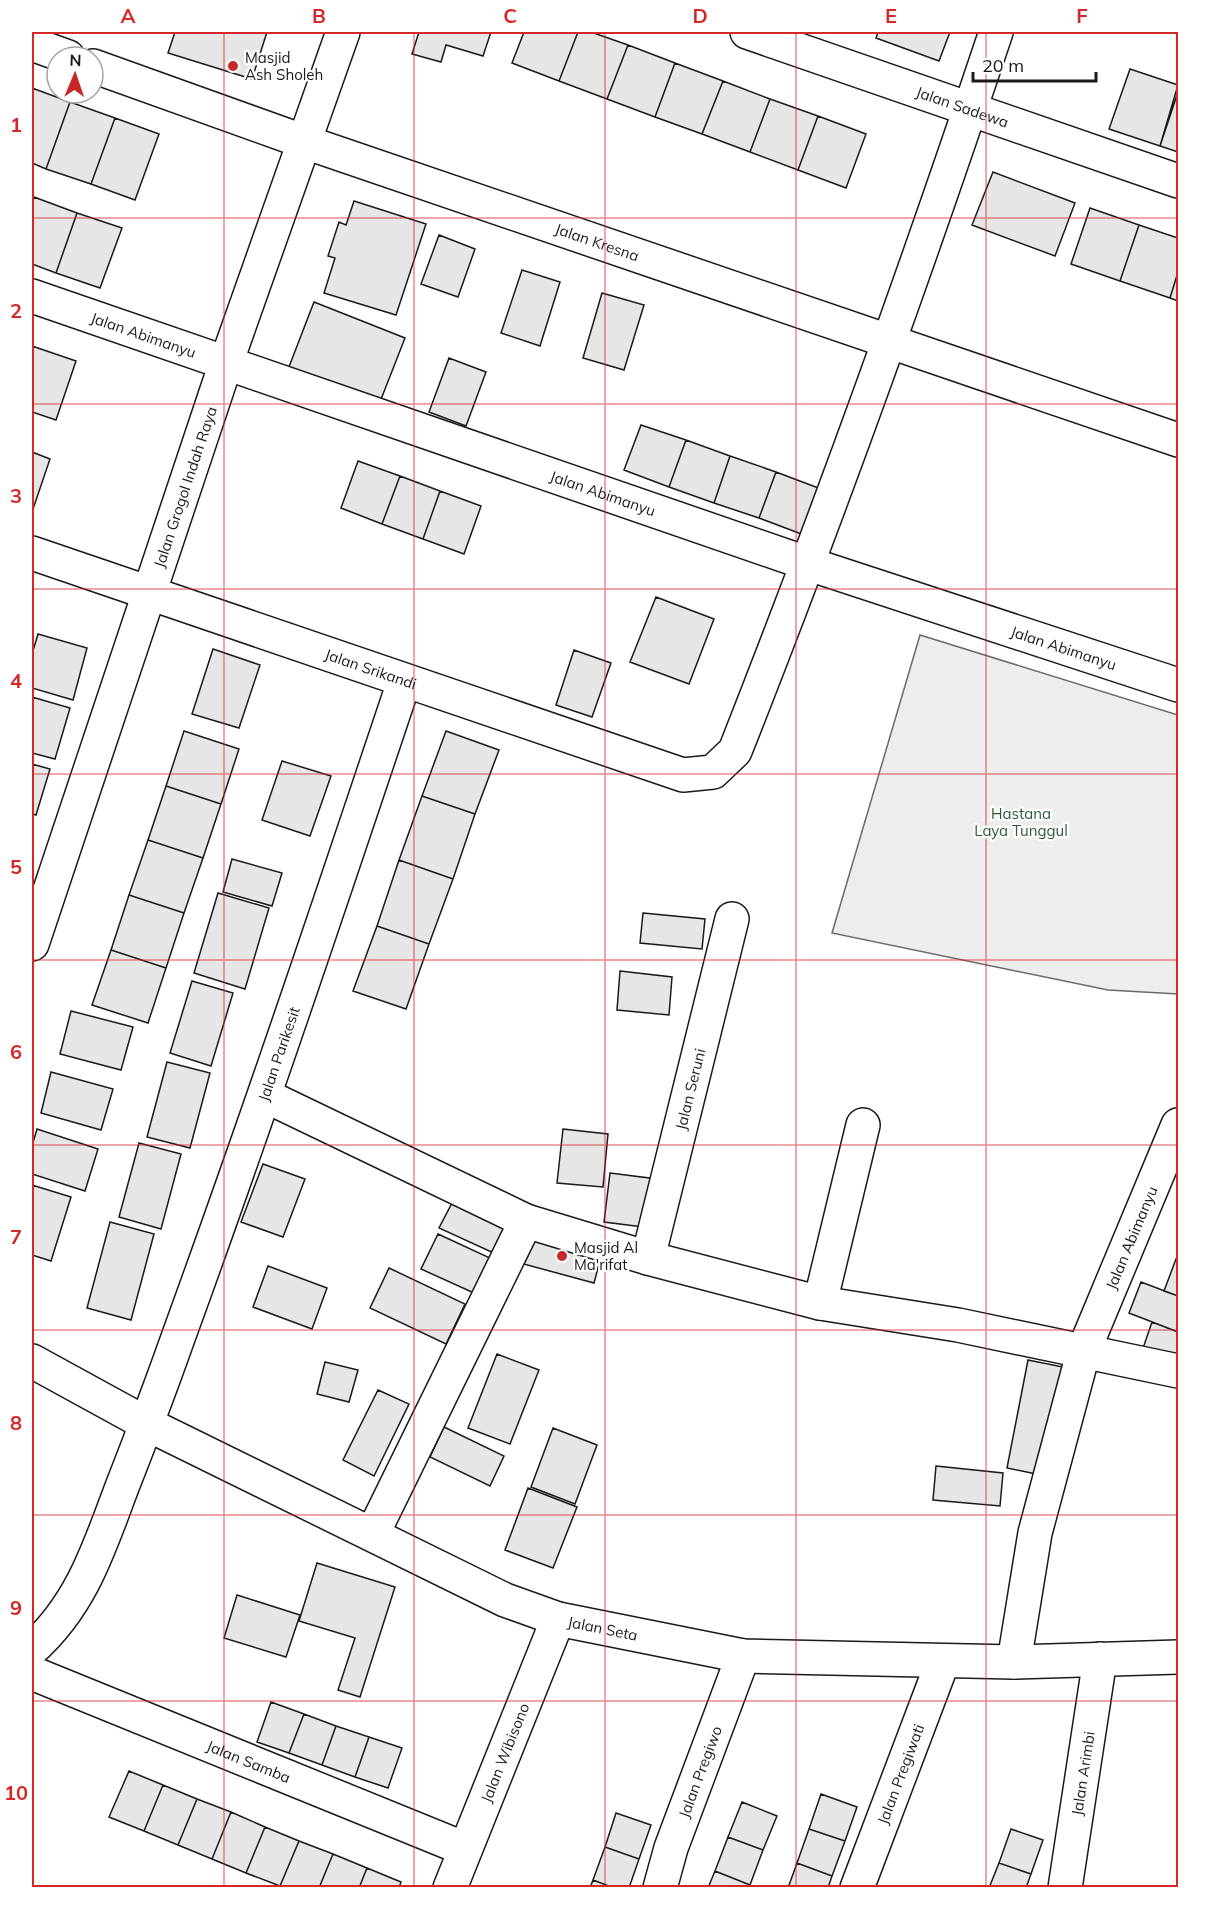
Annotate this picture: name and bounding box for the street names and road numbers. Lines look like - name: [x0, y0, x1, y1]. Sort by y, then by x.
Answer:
- street label: Jalan Sadewa: [914, 82, 1011, 131]
- street label: Jalan Kresna: [553, 219, 642, 265]
- street label: Jalan Abimanyu: [88, 307, 199, 361]
- street label: Jalan Grogol Indah Raya: [149, 404, 220, 570]
- street label: Jalan Abimanyu: [548, 466, 658, 520]
- street label: Jalan Abimanyu: [1008, 621, 1119, 674]
- street label: Jalan Srikandi: [322, 644, 419, 693]
- street label: Jalan Parikesit: [253, 1004, 303, 1104]
- street label: Jalan Seruni: [671, 1046, 709, 1132]
- street label: Jalan Abimanyu: [1101, 1183, 1161, 1292]
- street label: Jalan Seta: [566, 1612, 639, 1644]
- street label: Jalan Wibisono: [476, 1700, 533, 1805]
- street label: Jalan Pregiwati: [873, 1721, 928, 1827]
- street label: Jalan Pregiwo: [674, 1723, 725, 1820]
- street label: Jalan Arimbi: [1067, 1730, 1098, 1817]
- street label: Jalan Samba: [204, 1736, 294, 1787]

